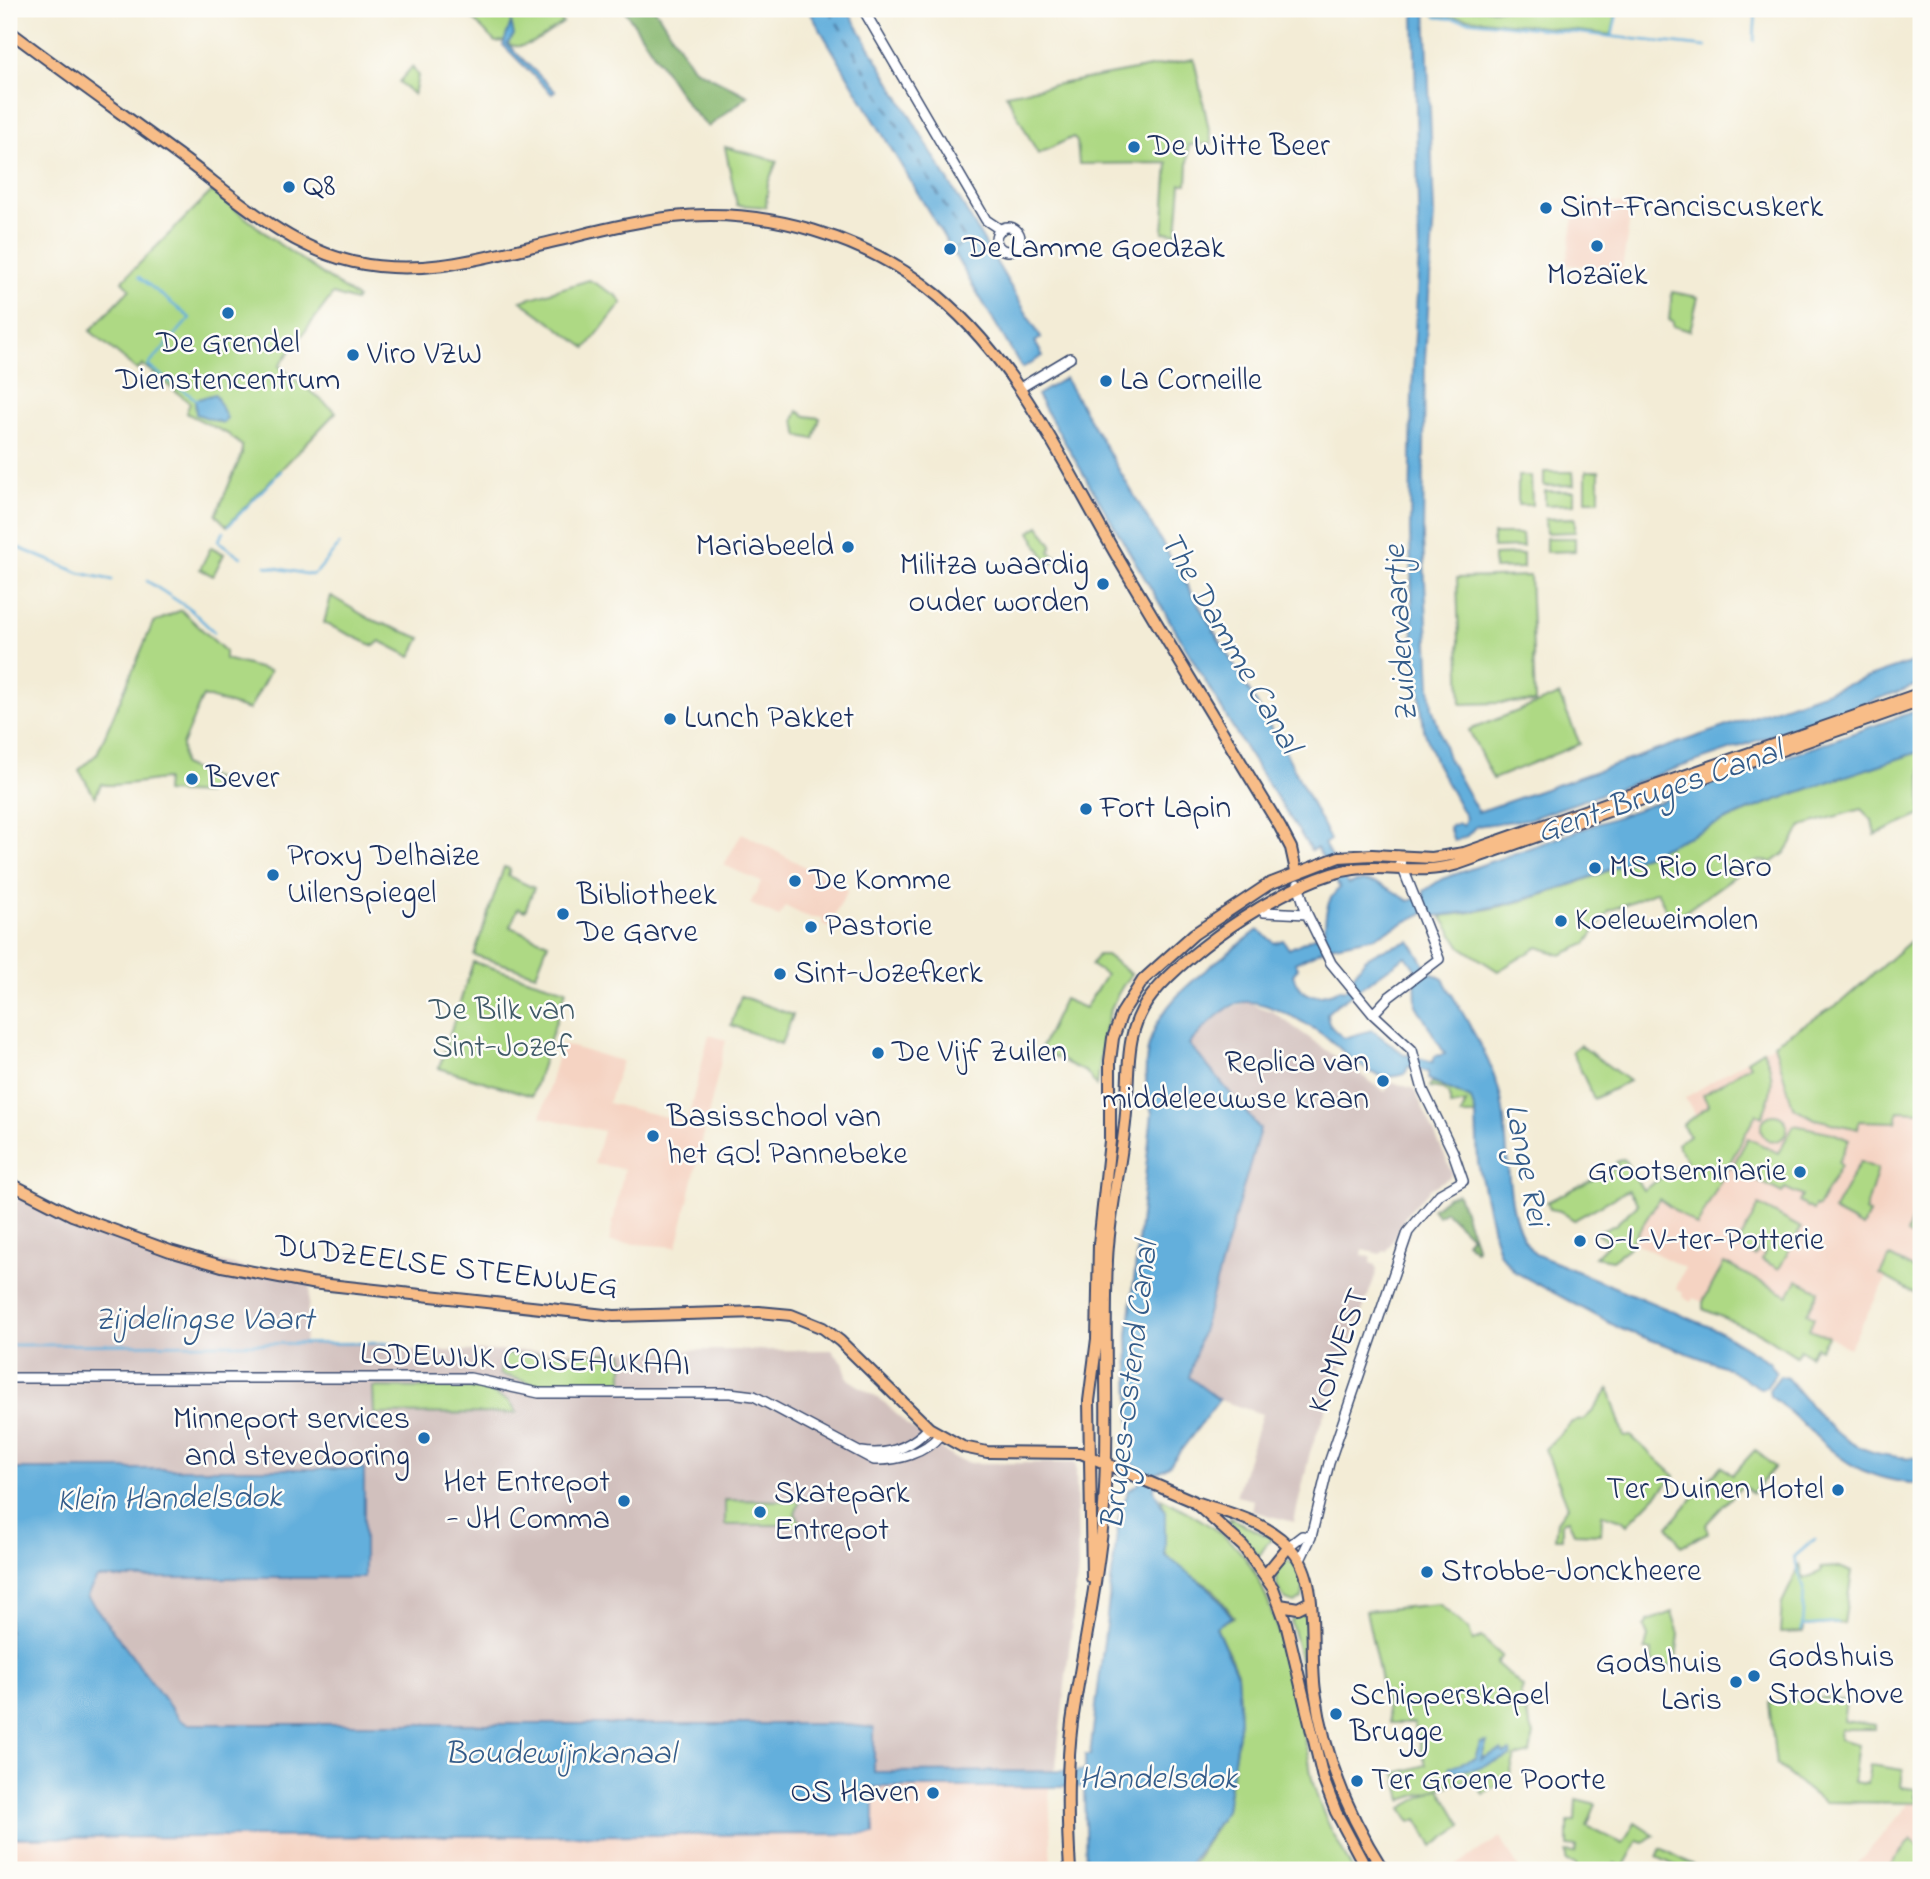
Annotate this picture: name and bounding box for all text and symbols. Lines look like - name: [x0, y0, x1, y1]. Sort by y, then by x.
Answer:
- place label: De Witte Beer: [1147, 124, 1330, 171]
- marker: De Witte Beer: [1126, 139, 1142, 155]
- place label: Q8: [303, 164, 336, 211]
- marker: Q8: [281, 179, 297, 195]
- place label: Sint-Franciscuskerk: [1560, 185, 1824, 232]
- marker: Sint-Franciscuskerk: [1538, 200, 1554, 216]
- place label: De Lamme Goedzak: [963, 226, 1226, 273]
- marker: Mozaïek: [1589, 238, 1605, 254]
- marker: De Lamme Goedzak: [942, 241, 958, 257]
- place label: Mozaïek: [1547, 253, 1648, 300]
- marker: De Grendel Dienstencentrum: [220, 305, 236, 321]
- place label: De Grendel Dienstencentrum: [115, 321, 340, 405]
- place label: Viro VZW: [366, 332, 482, 379]
- marker: Viro VZW: [345, 347, 361, 363]
- place label: La Corneille: [1120, 358, 1263, 405]
- marker: La Corneille: [1098, 373, 1114, 389]
- water label: The Damme Canal: [1146, 523, 1314, 766]
- place label: Mariabeeld: [695, 524, 834, 571]
- marker: Mariabeeld: [840, 539, 856, 555]
- water label: Zuidervaartje: [1372, 542, 1432, 725]
- place label: Militza waardig ouder worden: [900, 543, 1089, 627]
- marker: Militza waardig ouder worden: [1095, 576, 1111, 592]
- place label: Lunch Pakket: [684, 696, 854, 743]
- marker: Lunch Pakket: [662, 711, 678, 727]
- water label: Gent-Bruges Canal: [1531, 727, 1793, 858]
- place label: Bever: [205, 756, 280, 803]
- marker: Bever: [184, 771, 200, 787]
- place label: Fort Lapin: [1099, 786, 1231, 833]
- marker: Fort Lapin: [1078, 801, 1094, 817]
- place label: Proxy Delhaize Uilenspiegel: [287, 834, 480, 918]
- place label: MS Rio Claro: [1609, 845, 1772, 892]
- place label: De Komme: [808, 858, 952, 905]
- marker: MS Rio Claro: [1587, 860, 1603, 876]
- marker: Proxy Delhaize Uilenspiegel: [265, 867, 281, 883]
- place label: Bibliotheek De Garve: [576, 873, 718, 957]
- marker: De Komme: [787, 873, 803, 889]
- place label: Koeleweimolen: [1575, 898, 1758, 945]
- place label: Pastorie: [825, 904, 933, 951]
- marker: Bibliotheek De Garve: [555, 906, 571, 922]
- marker: Koeleweimolen: [1553, 913, 1569, 929]
- marker: Pastorie: [803, 919, 819, 935]
- place label: Sint-Jozefkerk: [794, 951, 984, 998]
- marker: Sint-Jozefkerk: [772, 966, 788, 982]
- park label: De Bilk van Sint-Jozef: [428, 988, 575, 1072]
- place label: De Vijf Zuilen: [891, 1030, 1067, 1077]
- place label: Replica van middeleeuwse kraan: [1102, 1040, 1369, 1124]
- marker: De Vijf Zuilen: [870, 1045, 886, 1061]
- marker: Replica van middeleeuwse kraan: [1375, 1073, 1391, 1089]
- place label: Basisschool van het GO! Pannebeke: [666, 1095, 908, 1179]
- water label: Lange Rei: [1489, 1100, 1561, 1233]
- marker: Basisschool van het GO! Pannebeke: [645, 1128, 661, 1144]
- place label: Grootseminarie: [1588, 1149, 1787, 1196]
- marker: Grootseminarie: [1792, 1164, 1808, 1180]
- place label: O-L-V-ter-Potterie: [1594, 1218, 1825, 1265]
- street label: DUDZEELSE STEENWEG: [271, 1223, 621, 1312]
- marker: O-L-V-ter-Potterie: [1572, 1233, 1588, 1249]
- water label: Bruges–Ostend Canal: [1089, 1236, 1174, 1533]
- street label: KOMVEST: [1297, 1282, 1383, 1420]
- water label: Zijdelingse Vaart: [94, 1297, 317, 1346]
- street label: LODEWIJK COISEAUKAAI: [359, 1332, 691, 1390]
- place label: Minneport services and stevedooring: [173, 1397, 410, 1481]
- marker: Minneport services and stevedooring: [416, 1430, 432, 1446]
- place label: Het Entrepot - JH Comma: [443, 1460, 610, 1544]
- place label: Ter Duinen Hotel: [1606, 1467, 1824, 1514]
- place label: Skatepark Entrepot: [774, 1471, 911, 1555]
- water label: Klein Handelsdok: [56, 1474, 283, 1526]
- marker: Ter Duinen Hotel: [1830, 1482, 1846, 1498]
- marker: Het Entrepot - JH Comma: [616, 1493, 632, 1509]
- marker: Skatepark Entrepot: [752, 1504, 768, 1520]
- place label: Strobbe-Jonckheere: [1441, 1549, 1702, 1596]
- marker: Strobbe-Jonckheere: [1419, 1564, 1435, 1580]
- place label: Godshuis Stockhove: [1768, 1635, 1904, 1719]
- place label: Godshuis Laris: [1596, 1641, 1722, 1725]
- marker: Godshuis Stockhove: [1746, 1668, 1762, 1684]
- place label: Schipperskapel Brugge: [1349, 1673, 1550, 1757]
- marker: Godshuis Laris: [1728, 1674, 1744, 1690]
- marker: Schipperskapel Brugge: [1328, 1706, 1344, 1722]
- water label: Boudewijnkanaal: [444, 1731, 679, 1779]
- water label: Handelsdok: [1079, 1756, 1239, 1804]
- place label: Ter Groene Poorte: [1371, 1758, 1606, 1805]
- place label: OS Haven: [790, 1770, 919, 1817]
- marker: Ter Groene Poorte: [1349, 1773, 1365, 1789]
- marker: OS Haven: [925, 1785, 941, 1801]

